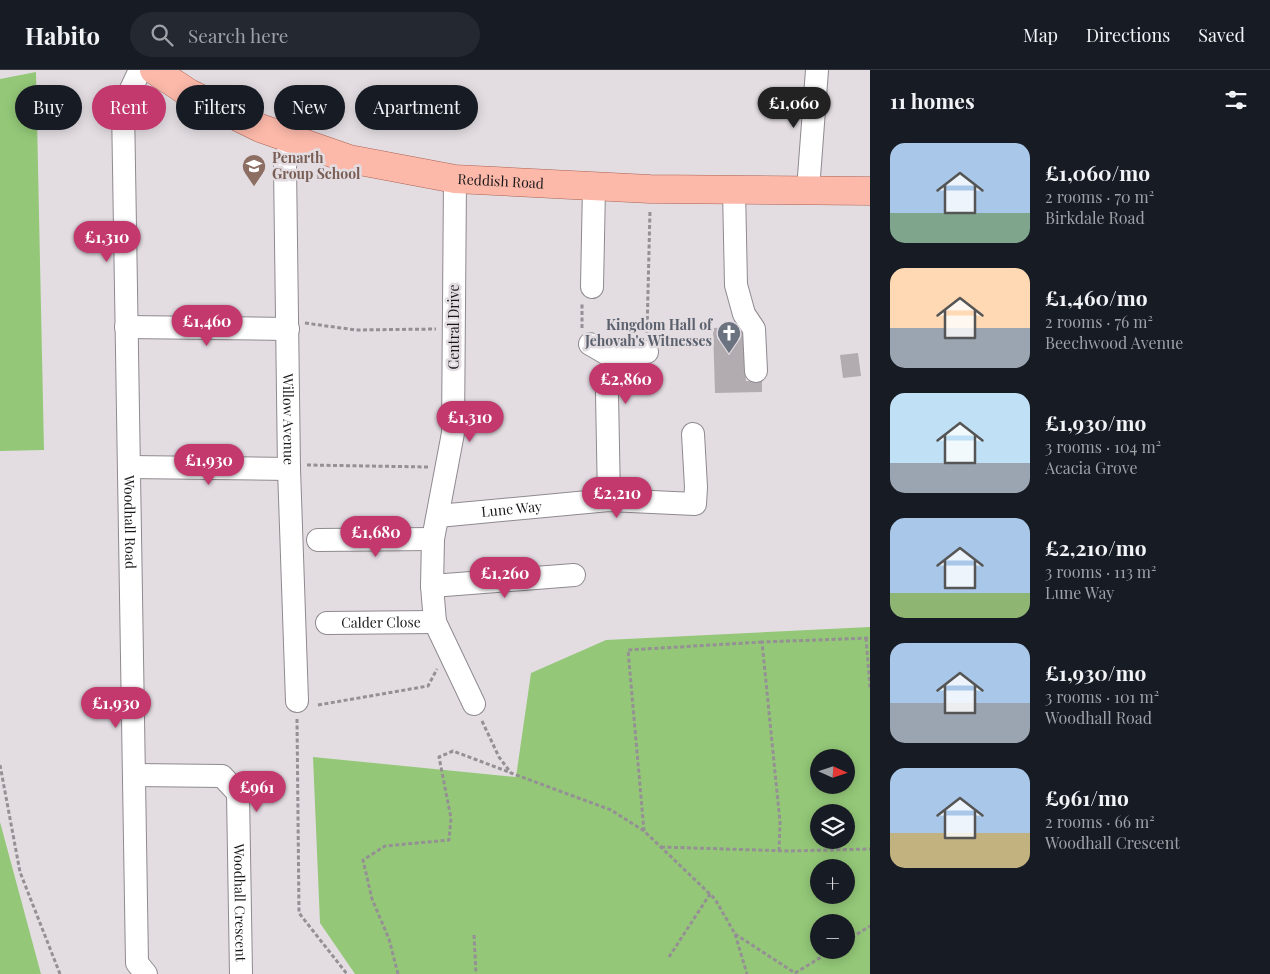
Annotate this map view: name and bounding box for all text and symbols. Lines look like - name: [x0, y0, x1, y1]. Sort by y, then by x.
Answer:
- search box: [130, 12, 480, 57]
- text: Habito: [25, 19, 100, 51]
- icon: search: [148, 21, 176, 49]
- text: Search here: [188, 22, 289, 48]
- text: Map: [1023, 23, 1058, 47]
- text: Directions: [1086, 23, 1170, 47]
- text: Saved: [1198, 23, 1245, 47]
- chip: Buy: [15, 85, 82, 130]
- chip: Rent: [92, 85, 166, 130]
- chip: Filters: [176, 85, 264, 130]
- chip: New: [274, 85, 345, 130]
- chip: Apartment: [355, 85, 478, 130]
- text: 11 homes: [890, 86, 975, 114]
- icon: filters: [1222, 86, 1250, 114]
- pin: £1,060: [753, 87, 835, 129]
- text: £1,060: [769, 92, 819, 113]
- place label: Penarth Group School: [272, 148, 361, 183]
- school or university icon: Penarth Group School: [241, 153, 267, 187]
- text: £1,060/mo: [1045, 158, 1150, 186]
- icon: home: [930, 163, 990, 223]
- street label: Reddish Road: [457, 169, 544, 193]
- text: 2 rooms · 70 m²: [1045, 186, 1154, 207]
- text: Birkdale Road: [1045, 207, 1145, 228]
- pin: £1,310: [66, 220, 148, 263]
- text: £1,310: [85, 226, 129, 247]
- text: £1,460/mo: [1045, 283, 1148, 311]
- street label: Central Drive: [444, 285, 463, 369]
- icon: home: [930, 288, 990, 348]
- pin: £1,460: [166, 304, 248, 347]
- text: £1,460: [183, 310, 231, 331]
- text: 2 rooms · 76 m²: [1045, 311, 1153, 332]
- place label: Kingdom Hall of Jehovah's Witnesses: [584, 315, 713, 350]
- church icon: Kingdom Hall of Jehovah's Witnesses: [716, 320, 742, 354]
- text: Beechwood Avenue: [1045, 332, 1183, 353]
- pin: £2,860: [585, 362, 667, 405]
- text: £2,860: [600, 368, 652, 389]
- street label: Willow Avenue: [279, 372, 299, 465]
- pin: £1,310: [429, 400, 511, 443]
- text: £1,310: [448, 406, 492, 427]
- text: £1,930/mo: [1045, 408, 1146, 436]
- icon: home: [930, 413, 990, 473]
- text: 3 rooms · 104 m²: [1045, 436, 1161, 457]
- pin: £1,930: [168, 444, 250, 486]
- text: £1,930: [185, 449, 233, 470]
- text: Acacia Grove: [1045, 457, 1138, 478]
- street label: Woodhall Road: [120, 474, 141, 569]
- pin: £2,210: [576, 476, 658, 519]
- text: £2,210: [593, 482, 641, 503]
- street label: Lune Way: [480, 496, 543, 521]
- pin: £1,680: [335, 516, 417, 558]
- text: £1,680: [351, 521, 401, 542]
- text: £2,210/mo: [1045, 533, 1147, 561]
- icon: home: [930, 538, 990, 598]
- pin: £1,260: [464, 556, 546, 599]
- text: 3 rooms · 113 m²: [1045, 561, 1156, 582]
- text: £1,260: [481, 562, 529, 583]
- text: Lune Way: [1045, 582, 1114, 603]
- street label: Calder Close: [341, 612, 421, 632]
- text: £1,930/mo: [1045, 658, 1146, 686]
- icon: home: [930, 663, 990, 723]
- pin: £1,930: [75, 686, 157, 729]
- text: 3 rooms · 101 m²: [1045, 686, 1159, 707]
- text: £1,930: [92, 692, 140, 713]
- text: Woodhall Road: [1045, 707, 1152, 728]
- north arrow: [810, 749, 855, 794]
- map controls: [810, 749, 855, 959]
- pin: £961: [227, 770, 287, 813]
- text: £961: [240, 776, 274, 797]
- text: £961/mo: [1045, 783, 1129, 811]
- icon: home: [930, 788, 990, 848]
- button: layers: [810, 804, 855, 849]
- text: 2 rooms · 66 m²: [1045, 811, 1155, 832]
- text: Woodhall Crescent: [1045, 832, 1180, 853]
- street label: Woodhall Crescent: [230, 842, 251, 963]
- button: +: [810, 859, 855, 904]
- button: −: [810, 914, 855, 959]

